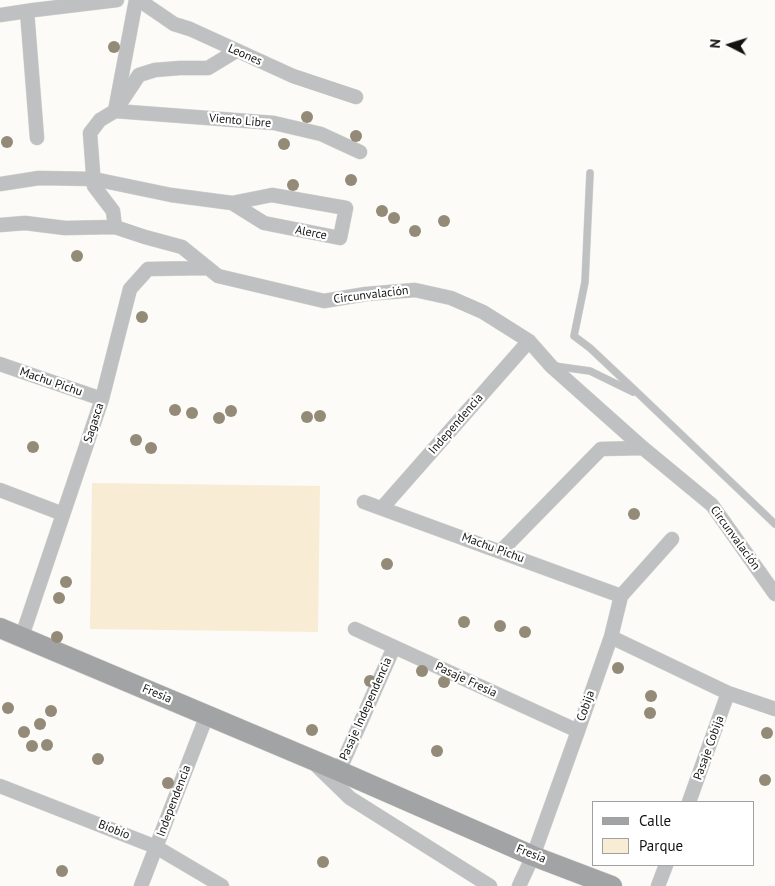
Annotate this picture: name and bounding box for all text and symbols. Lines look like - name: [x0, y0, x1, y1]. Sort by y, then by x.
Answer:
- north arrow: [705, 20, 755, 70]
- text: N: [706, 38, 724, 49]
- street label: Leones: [226, 41, 264, 69]
- street label: Viento Libre: [208, 111, 272, 131]
- street label: Alerce: [294, 223, 328, 243]
- street label: Circunvalación: [333, 283, 409, 307]
- street label: Machu Pichu: [18, 365, 84, 399]
- street label: Independencia: [426, 391, 486, 457]
- street label: Sagasca: [81, 401, 107, 445]
- street label: Circunvalación: [707, 503, 763, 573]
- street label: Machu Pichu: [460, 530, 526, 566]
- street label: Pasaje Independencia: [337, 655, 395, 763]
- street label: Pasaje Fresia: [433, 659, 499, 701]
- street label: Fresia: [140, 681, 174, 707]
- street label: Cobija: [574, 689, 598, 723]
- street label: Pasaje Cobija: [691, 714, 727, 782]
- street label: Independencia: [154, 763, 194, 839]
- legend: [592, 801, 755, 866]
- text: Calle: [639, 811, 671, 830]
- street label: Biobío: [96, 817, 132, 843]
- text: Parque: [639, 836, 683, 855]
- street label: Fresia: [514, 842, 548, 866]

